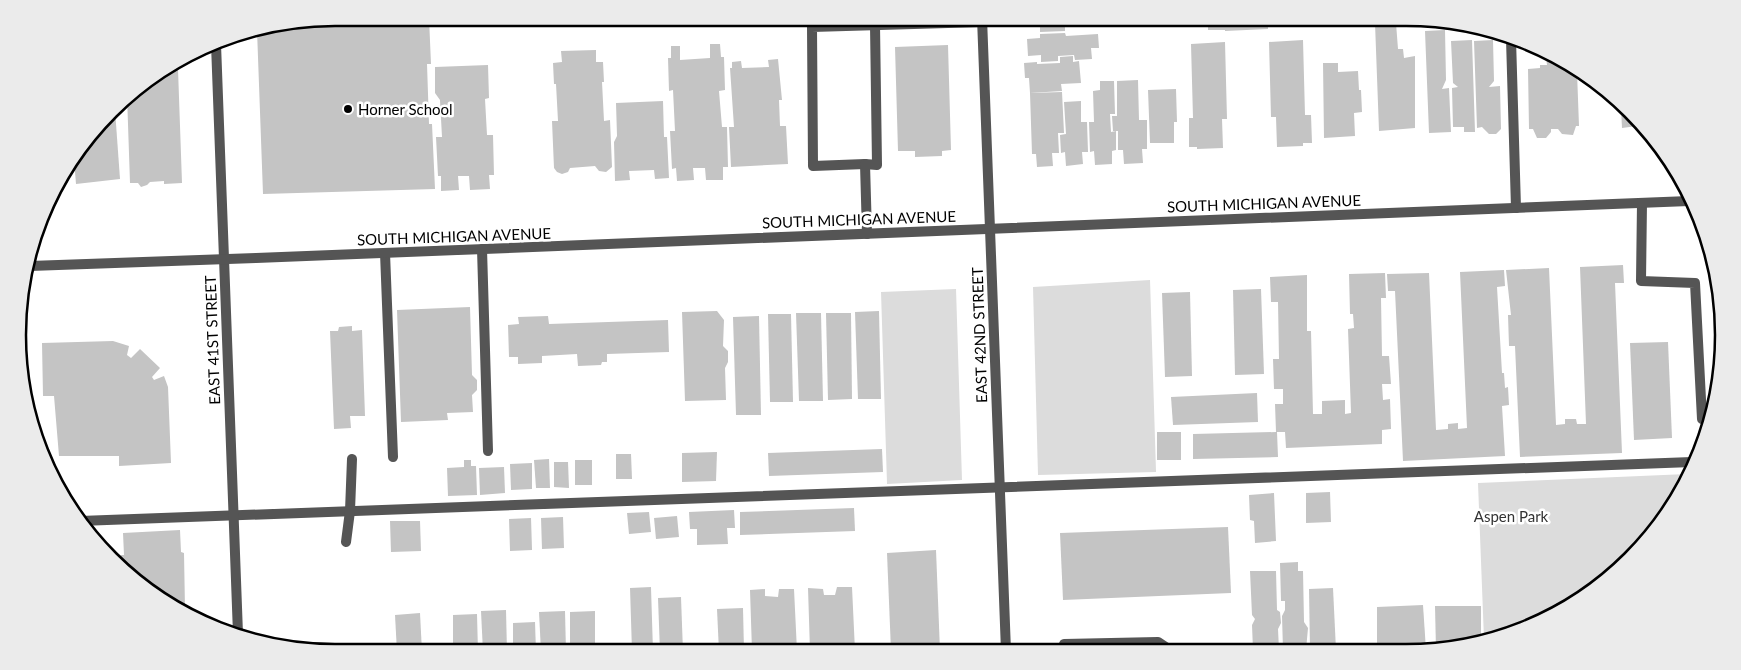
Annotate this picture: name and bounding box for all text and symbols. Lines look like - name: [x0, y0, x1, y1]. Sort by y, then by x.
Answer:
- place label: Horner School: [358, 100, 453, 118]
- marker: Horner School: [342, 103, 354, 115]
- street label: SOUTH MICHIGAN AVENUE: [1167, 191, 1361, 215]
- street label: SOUTH MICHIGAN AVENUE: [762, 207, 956, 231]
- street label: SOUTH MICHIGAN AVENUE: [357, 224, 551, 248]
- street label: EAST 42ND STREET: [968, 267, 990, 403]
- street label: EAST 41ST STREET: [201, 275, 223, 405]
- park label: Aspen Park: [1474, 507, 1549, 525]

